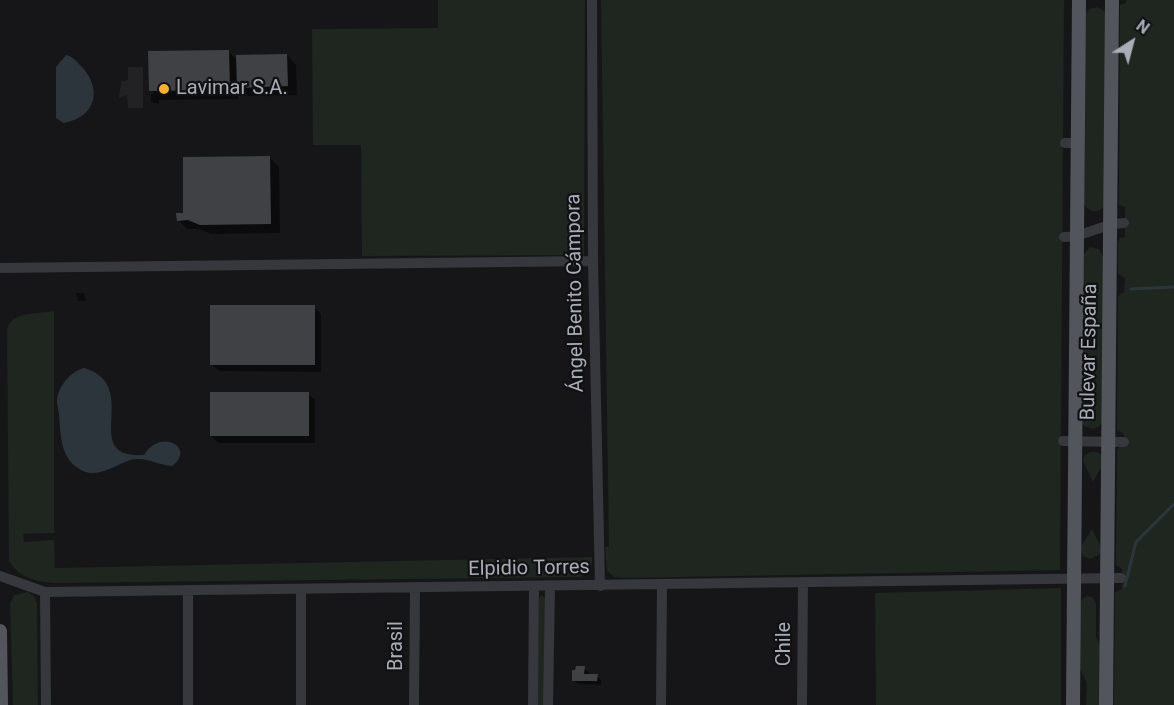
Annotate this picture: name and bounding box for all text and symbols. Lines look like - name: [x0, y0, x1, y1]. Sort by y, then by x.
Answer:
- north arrow: [1102, 12, 1162, 72]
- text: N: [1133, 16, 1153, 38]
- place label: Lavimar S.A.: [176, 77, 288, 101]
- marker: Lavimar S.A.: [157, 82, 171, 96]
- street label: Ángel Benito Cámpora: [562, 193, 590, 393]
- street label: Bulevar España: [1077, 283, 1103, 421]
- street label: Elpidio Torres: [468, 556, 590, 582]
- street label: Brasil: [385, 621, 409, 671]
- street label: Chile: [773, 622, 797, 666]

